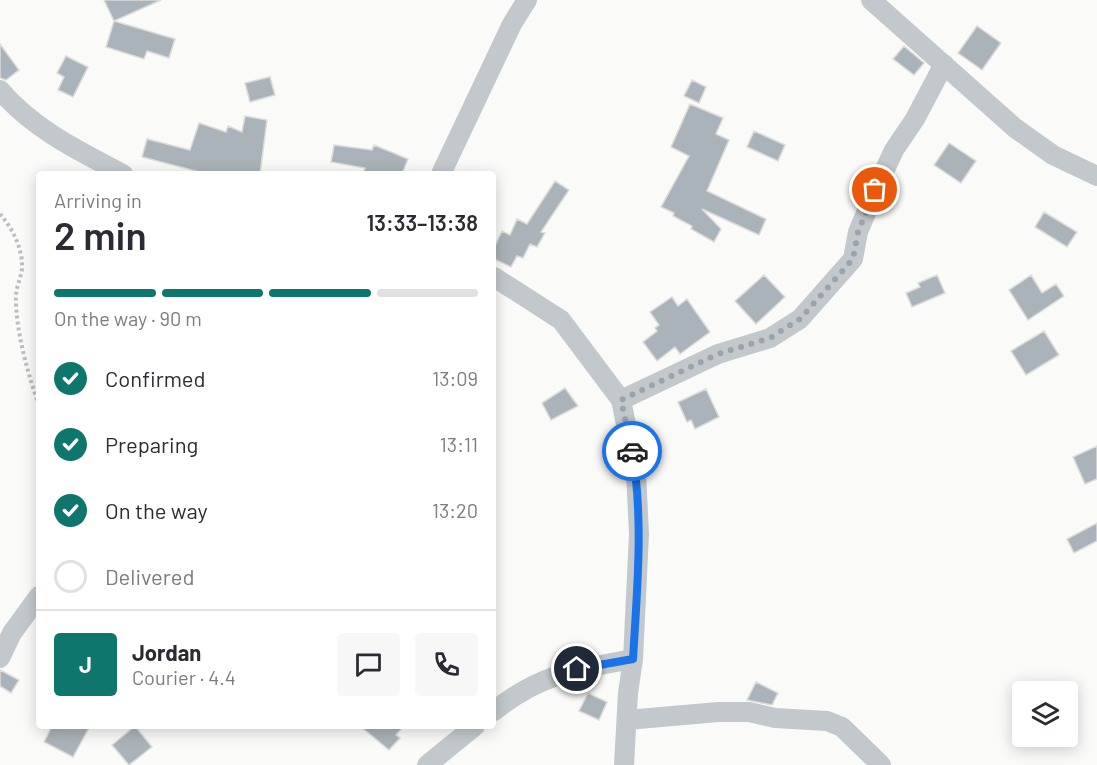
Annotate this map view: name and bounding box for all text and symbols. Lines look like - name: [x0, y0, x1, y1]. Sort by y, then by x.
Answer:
- pin: [849, 164, 900, 215]
- icon: bag: [858, 173, 891, 206]
- text: Arriving in: [54, 188, 142, 212]
- text: 13:33–13:38: [366, 209, 478, 235]
- text: 2 min: [54, 211, 147, 258]
- text: On the way · 90 m: [54, 306, 202, 330]
- icon: check: [54, 362, 87, 395]
- text: Confirmed: [105, 365, 205, 391]
- text: 13:09: [432, 366, 478, 390]
- courier: [602, 421, 662, 481]
- icon: check: [54, 428, 87, 461]
- text: Preparing: [105, 431, 198, 457]
- text: 13:11: [440, 432, 478, 456]
- icon: car: [616, 435, 649, 468]
- icon: check: [54, 494, 87, 527]
- text: On the way: [105, 497, 208, 523]
- text: 13:20: [432, 498, 478, 522]
- text: Delivered: [105, 563, 194, 589]
- button: chat: [337, 633, 400, 696]
- button: phone: [415, 633, 478, 696]
- text: Jordan: [132, 639, 201, 665]
- pin: [551, 643, 602, 694]
- text: J: [79, 651, 92, 677]
- icon: home: [560, 652, 593, 685]
- text: Courier · 4.4: [132, 665, 236, 689]
- map controls: [1012, 681, 1078, 747]
- button: layers: [1012, 681, 1078, 747]

